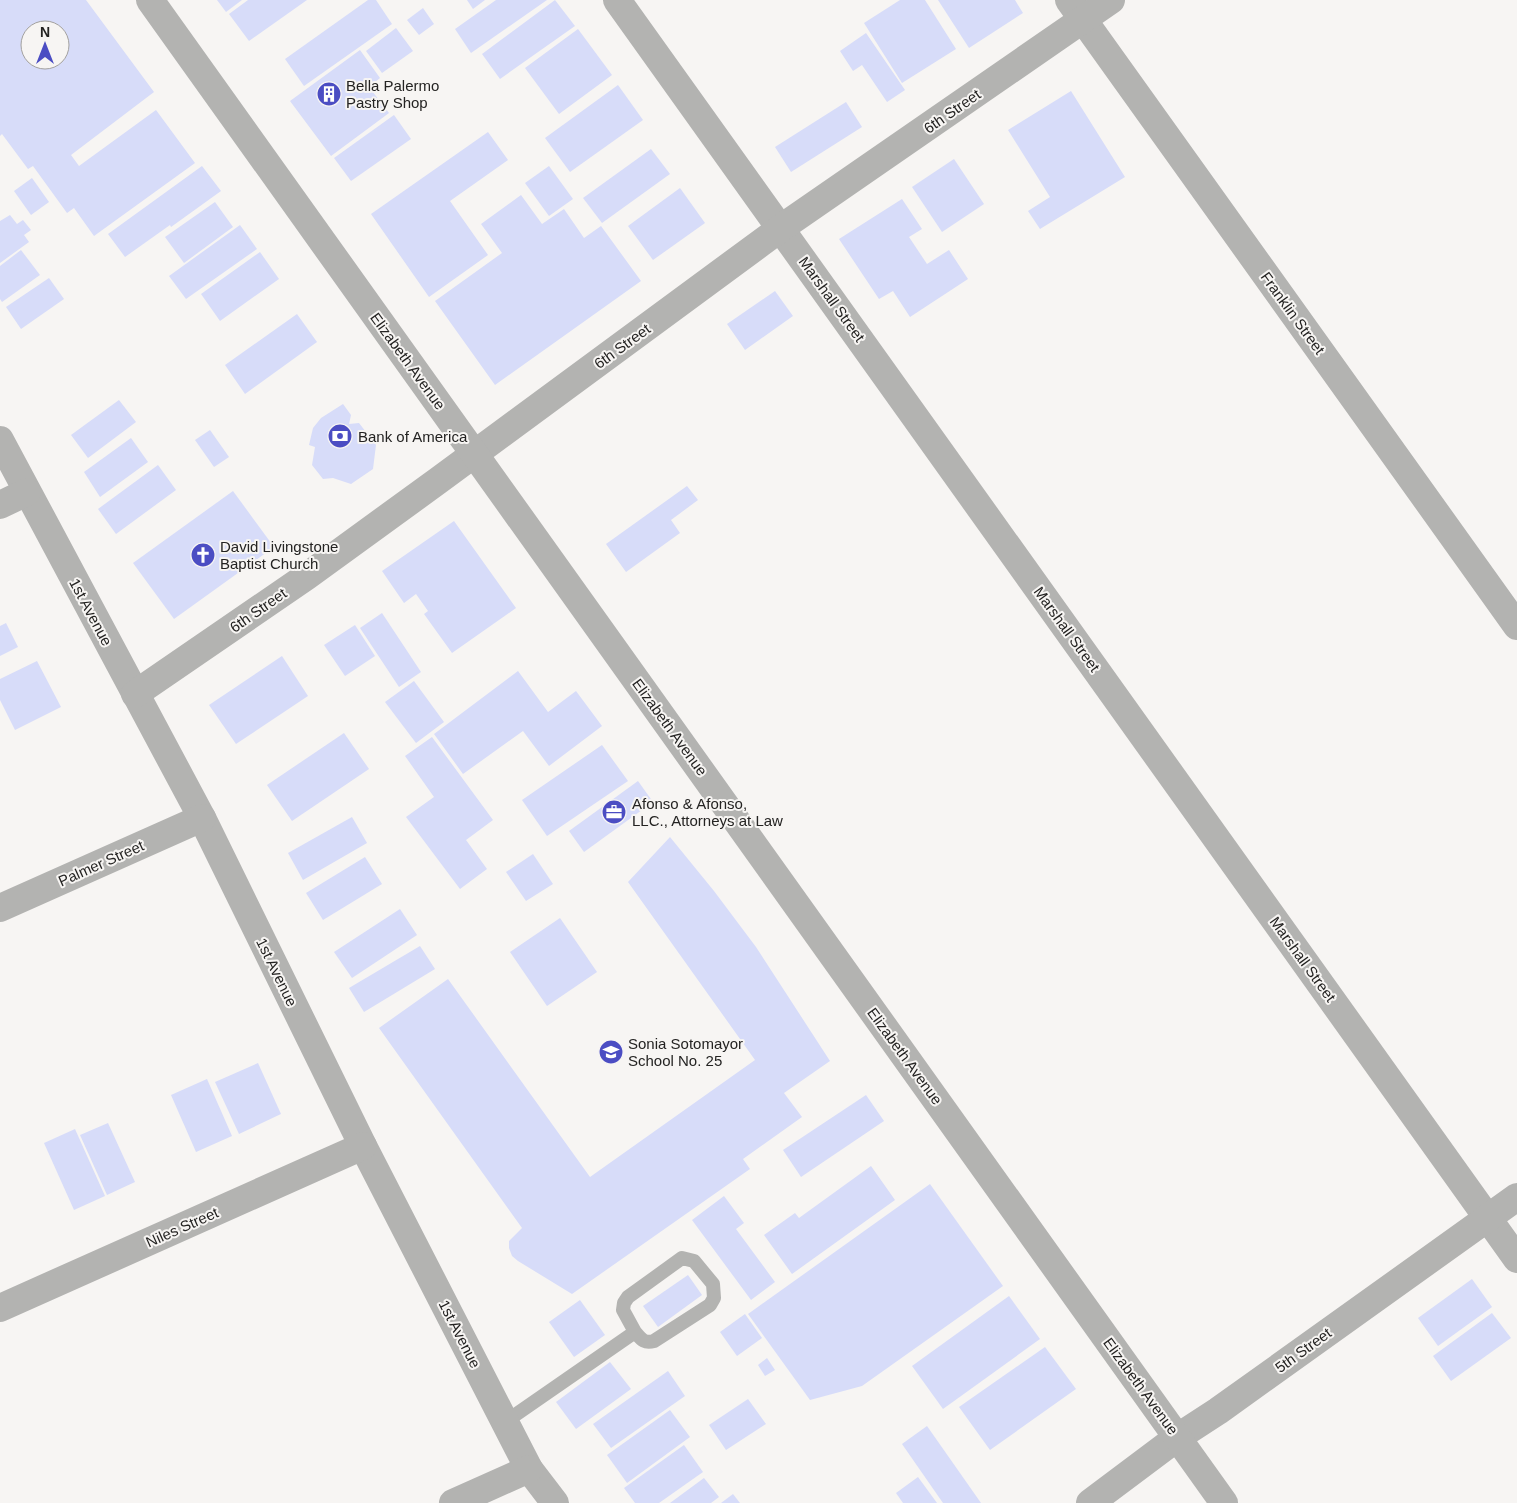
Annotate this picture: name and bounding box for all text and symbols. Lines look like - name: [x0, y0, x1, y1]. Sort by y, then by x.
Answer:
- north arrow: [20, 20, 70, 70]
- text: N: [40, 24, 50, 40]
- place label: Bella Palermo Pastry Shop: [346, 77, 439, 111]
- building icon: Bella Palermo Pastry Shop: [316, 81, 342, 107]
- street label: 6th Street: [920, 85, 984, 137]
- street label: Marshall Street: [795, 253, 869, 345]
- street label: Franklin Street: [1257, 269, 1329, 358]
- street label: Elizabeth Avenue: [367, 309, 449, 413]
- street label: 6th Street: [591, 320, 654, 372]
- bank icon: Bank of America: [327, 423, 353, 449]
- place label: Bank of America: [358, 428, 468, 445]
- place label: David Livingstone Baptist Church: [220, 538, 338, 572]
- church icon: David Livingstone Baptist Church: [190, 542, 216, 568]
- street label: 1st Avenue: [66, 575, 116, 649]
- street label: Marshall Street: [1030, 583, 1104, 675]
- street label: 6th Street: [226, 584, 290, 636]
- street label: Elizabeth Avenue: [629, 675, 711, 779]
- place label: Afonso & Afonso, LLC., Attorneys at Law: [632, 795, 783, 829]
- office icon: Afonso & Afonso, LLC., Attorneys at Law: [601, 799, 627, 825]
- street label: Palmer Street: [56, 836, 147, 889]
- street label: Marshall Street: [1266, 913, 1340, 1005]
- street label: 1st Avenue: [253, 935, 301, 1009]
- street label: Elizabeth Avenue: [864, 1004, 946, 1108]
- place label: Sonia Sotomayor School No. 25: [628, 1035, 743, 1069]
- school or university icon: Sonia Sotomayor School No. 25: [598, 1039, 624, 1065]
- street label: Niles Street: [143, 1203, 222, 1251]
- street label: 1st Avenue: [436, 1297, 484, 1371]
- street label: 5th Street: [1272, 1324, 1335, 1376]
- street label: Elizabeth Avenue: [1100, 1334, 1182, 1438]

